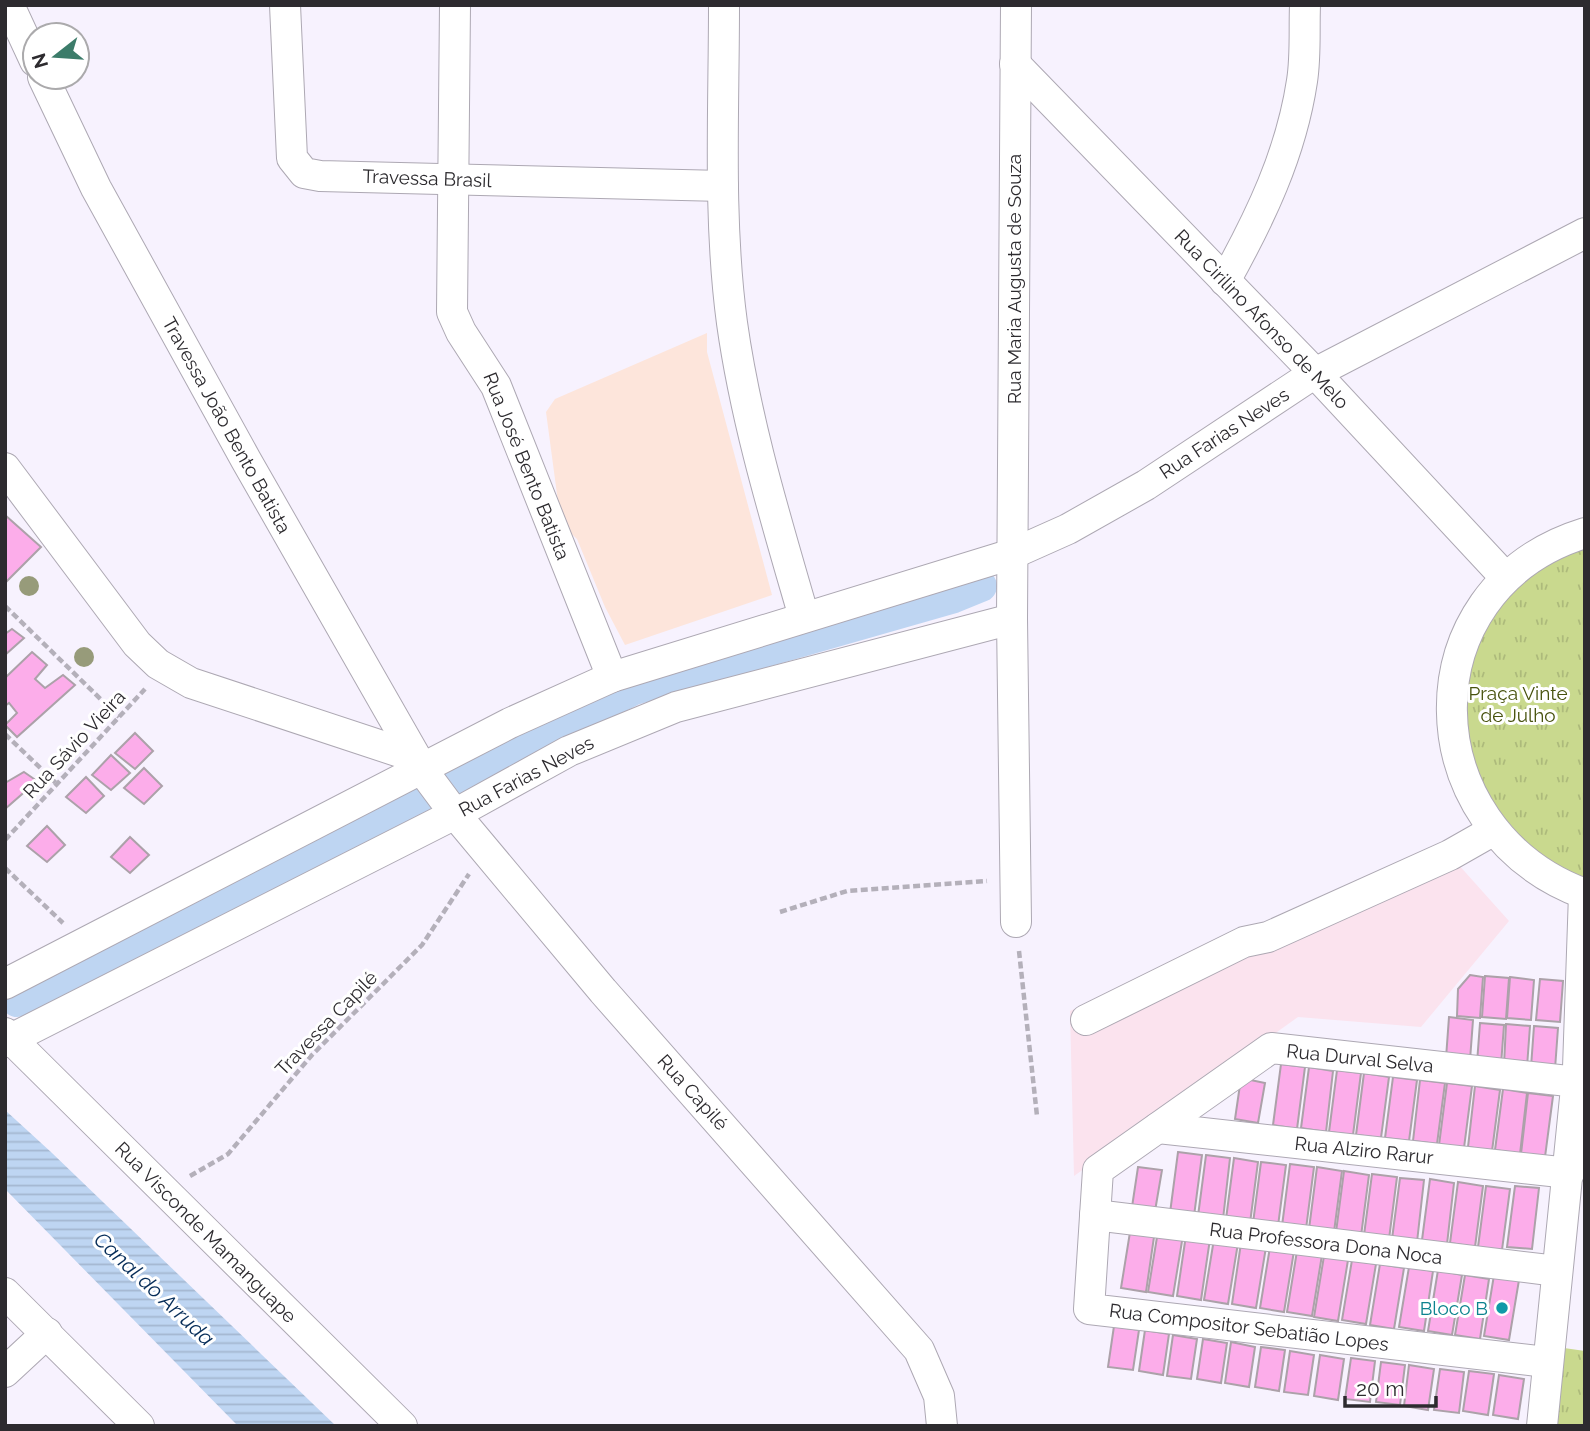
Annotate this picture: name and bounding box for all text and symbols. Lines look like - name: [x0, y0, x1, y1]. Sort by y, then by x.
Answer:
- north arrow: [21, 21, 91, 91]
- text: N: [27, 51, 52, 71]
- street label: Rua Maria Augusta de Souza: [1003, 154, 1025, 404]
- street label: Travessa Brasil: [362, 165, 493, 191]
- street label: Rua Cirilino Afonso de Melo: [1170, 225, 1354, 413]
- street label: Travessa João Bento Batista: [158, 313, 296, 537]
- street label: Rua José Bento Batista: [479, 369, 575, 563]
- street label: Rua Farias Neves: [1155, 383, 1293, 483]
- park label: Praça Vinte de Julho: [1468, 682, 1568, 726]
- street label: Rua Sávio Vieira: [18, 686, 130, 802]
- street label: Rua Farias Neves: [455, 731, 597, 821]
- street label: Travessa Capilé: [271, 966, 381, 1080]
- street label: Rua Durval Selva: [1285, 1039, 1435, 1077]
- street label: Rua Capilé: [653, 1050, 733, 1134]
- street label: Rua Alziro Rarur: [1294, 1132, 1435, 1168]
- street label: Rua Visconde Mamanguape: [111, 1137, 301, 1327]
- street label: Rua Professora Dona Noca: [1208, 1218, 1444, 1268]
- water label: Canal do Arruda: [89, 1227, 220, 1351]
- place label: Bloco B: [1420, 1297, 1488, 1319]
- street label: Rua Compositor Sebatião Lopes: [1108, 1299, 1390, 1355]
- marker: Bloco B: [1494, 1300, 1510, 1316]
- scale bar: [1345, 1364, 1436, 1408]
- text: 20 m: [1356, 1376, 1404, 1401]

